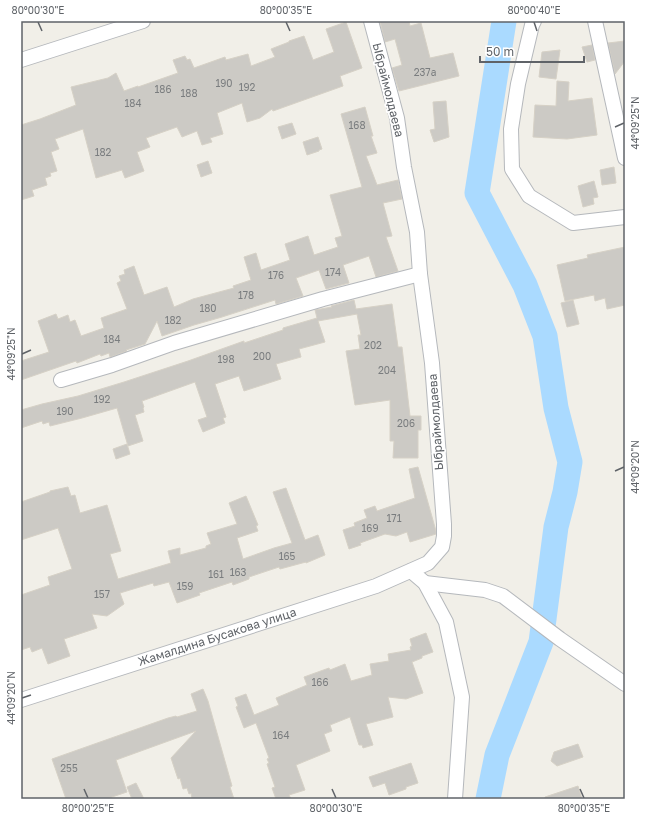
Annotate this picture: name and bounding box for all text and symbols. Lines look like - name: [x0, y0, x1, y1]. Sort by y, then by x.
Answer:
- text: 80°00'30"E: [12, 4, 64, 16]
- text: 80°00'35"E: [260, 4, 312, 16]
- text: 80°00'40"E: [507, 4, 561, 16]
- scale bar: [480, 38, 584, 64]
- street label: Ыбраймолдаева: [370, 41, 407, 139]
- text: 50 m: [486, 44, 514, 59]
- house number: 237а: [414, 66, 436, 78]
- house number: 190: [215, 77, 233, 89]
- house number: 192: [239, 81, 256, 93]
- house number: 186: [155, 83, 172, 95]
- house number: 188: [180, 87, 198, 99]
- text: 44°09'25"N: [629, 96, 641, 150]
- house number: 184: [124, 97, 142, 109]
- house number: 168: [349, 119, 366, 131]
- house number: 182: [95, 146, 112, 158]
- house number: 174: [325, 266, 341, 278]
- house number: 176: [268, 269, 284, 281]
- house number: 178: [238, 289, 254, 301]
- house number: 180: [199, 302, 217, 314]
- house number: 182: [165, 314, 182, 326]
- text: 44°09'25"N: [5, 327, 17, 381]
- house number: 184: [103, 333, 121, 345]
- house number: 202: [364, 339, 382, 351]
- house number: 200: [253, 350, 271, 362]
- house number: 198: [218, 353, 235, 365]
- house number: 204: [378, 364, 396, 376]
- street label: Ыбраймолдаева: [425, 373, 446, 471]
- house number: 192: [94, 393, 111, 405]
- house number: 190: [56, 405, 74, 417]
- house number: 206: [397, 417, 415, 429]
- text: 44°09'20"N: [629, 440, 641, 494]
- house number: 171: [387, 512, 402, 524]
- house number: 169: [362, 522, 378, 534]
- house number: 165: [279, 550, 296, 562]
- house number: 163: [230, 566, 247, 578]
- house number: 161: [208, 568, 224, 580]
- house number: 159: [177, 580, 193, 592]
- house number: 157: [94, 588, 110, 600]
- street label: Жамалдина Бусакова улица: [136, 604, 298, 669]
- text: 44°09'20"N: [5, 671, 17, 725]
- house number: 166: [312, 676, 328, 688]
- house number: 164: [273, 729, 290, 741]
- house number: 255: [60, 762, 78, 774]
- text: 80°00'25"E: [62, 802, 114, 814]
- text: 80°00'30"E: [310, 802, 362, 814]
- text: 80°00'35"E: [558, 802, 610, 814]

